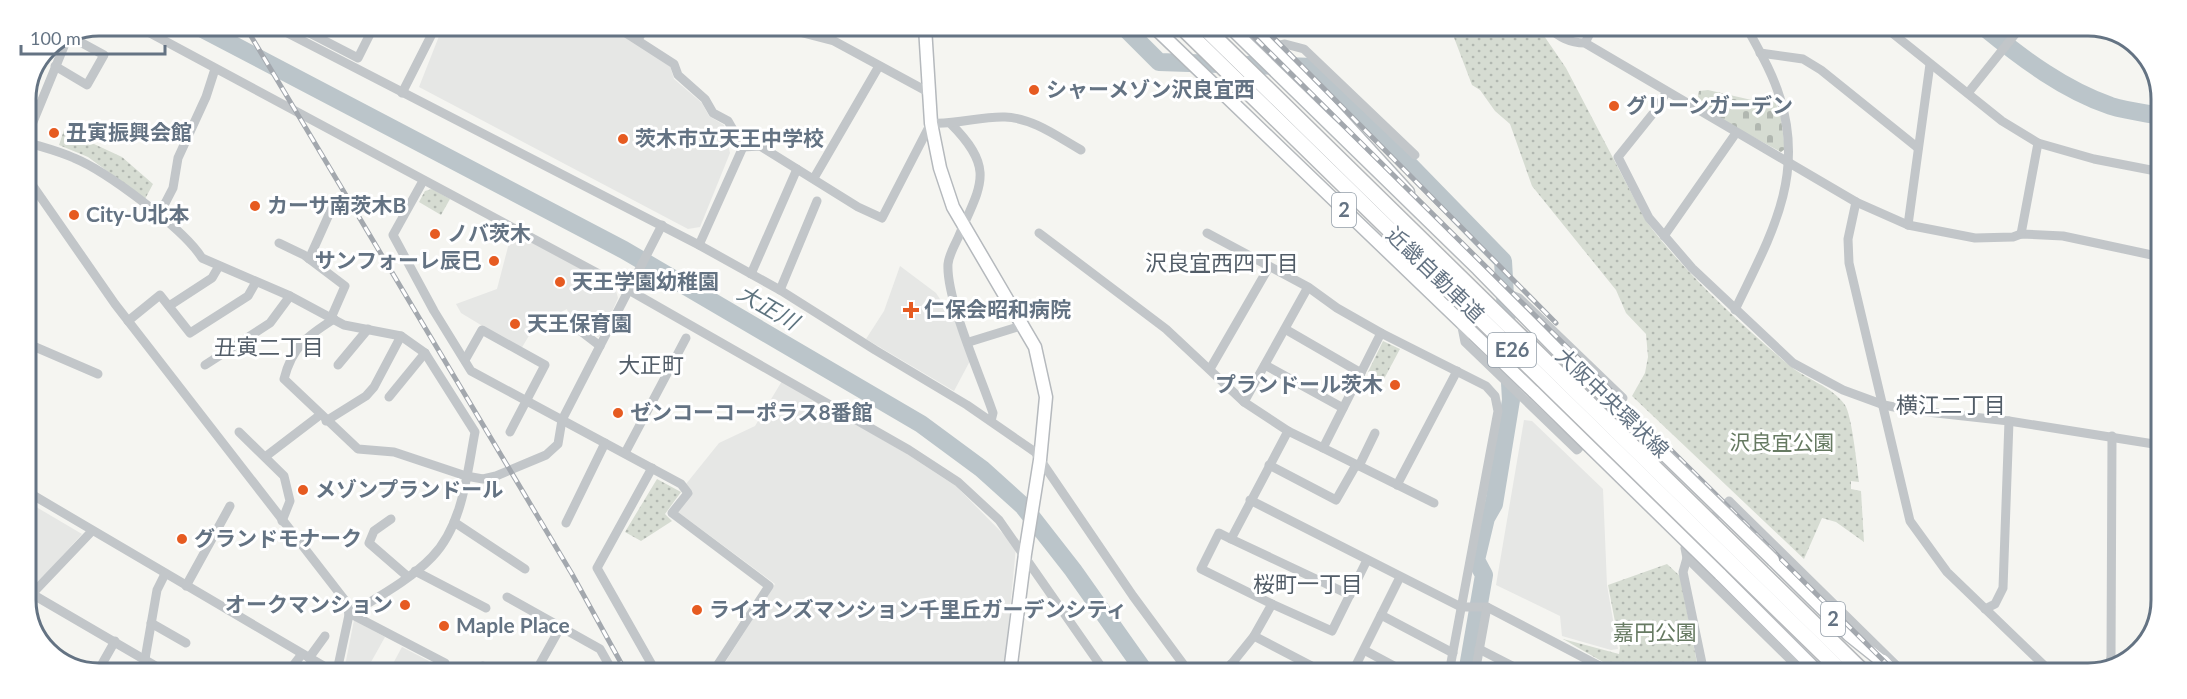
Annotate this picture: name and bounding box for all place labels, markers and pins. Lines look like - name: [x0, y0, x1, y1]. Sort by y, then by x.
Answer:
- place label: シャーメゾン沢良宜西: [1046, 76, 1255, 101]
- marker: シャーメゾン沢良宜西: [1027, 83, 1041, 97]
- place label: グリーンガーデン: [1626, 92, 1793, 117]
- marker: グリーンガーデン: [1607, 99, 1621, 113]
- place label: 丑寅振興会館: [66, 119, 192, 144]
- place label: 茨木市立天王中学校: [635, 125, 824, 150]
- marker: 丑寅振興会館: [47, 126, 61, 140]
- marker: 茨木市立天王中学校: [616, 132, 630, 146]
- place label: カーサ南茨木B: [267, 192, 406, 217]
- marker: カーサ南茨木B: [248, 199, 262, 213]
- place label: City-U北本: [86, 201, 190, 226]
- marker: City-U北本: [67, 208, 81, 222]
- place label: ノバ茨木: [447, 220, 531, 245]
- marker: ノバ茨木: [428, 227, 442, 241]
- place label: サンフォーレ辰巳: [315, 247, 482, 272]
- marker: サンフォーレ辰巳: [487, 254, 501, 268]
- place label: 天王学園幼稚園: [572, 268, 719, 293]
- marker: 天王学園幼稚園: [553, 275, 567, 289]
- place label: 仁保会昭和病院: [924, 296, 1071, 321]
- marker: 仁保会昭和病院: [902, 301, 920, 319]
- place label: 天王保育園: [527, 310, 632, 335]
- marker: 天王保育園: [508, 317, 522, 331]
- place label: プランドール茨木: [1215, 371, 1383, 396]
- marker: プランドール茨木: [1388, 378, 1402, 392]
- place label: ゼンコーコーポラス8番館: [630, 399, 873, 424]
- marker: ゼンコーコーポラス8番館: [611, 406, 625, 420]
- place label: メゾンプランドール: [315, 476, 503, 501]
- marker: メゾンプランドール: [296, 483, 310, 497]
- place label: グランドモナーク: [194, 525, 362, 550]
- marker: グランドモナーク: [175, 532, 189, 546]
- place label: オークマンション: [225, 591, 393, 616]
- place label: ライオンズマンション千里丘ガーデンシティ: [709, 596, 1127, 621]
- marker: オークマンション: [398, 598, 412, 612]
- marker: ライオンズマンション千里丘ガーデンシティ: [690, 603, 704, 617]
- place label: Maple Place: [456, 612, 570, 637]
- marker: Maple Place: [437, 619, 451, 633]

